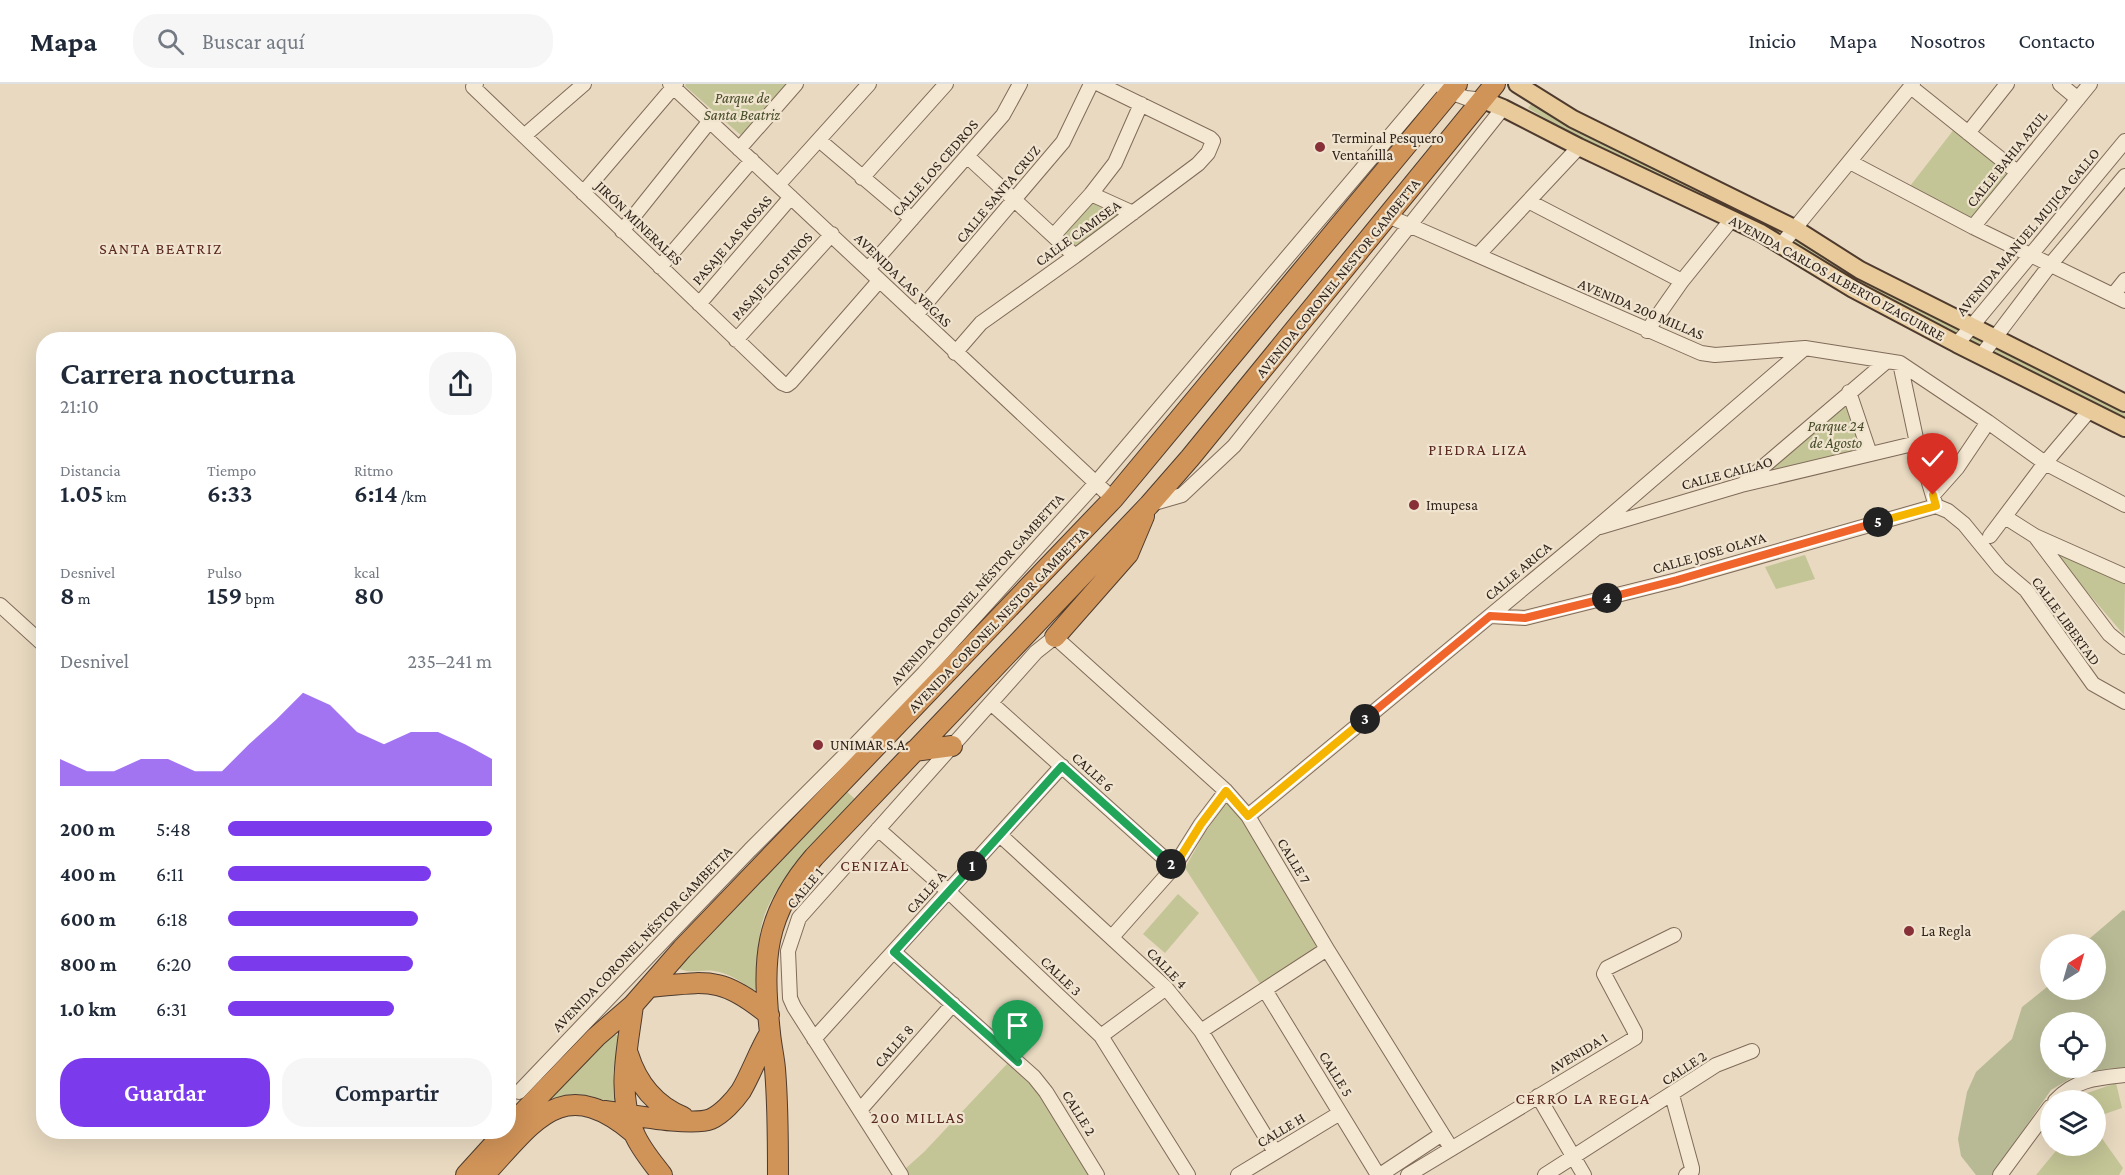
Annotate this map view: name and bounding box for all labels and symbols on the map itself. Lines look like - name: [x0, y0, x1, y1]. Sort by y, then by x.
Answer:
- park label: Parque de Santa Beatriz: [704, 90, 780, 123]
- street label: CALLE BAHIA AZUL: [1963, 107, 2051, 210]
- street label: CALLE LOS CEDROS: [889, 116, 981, 220]
- place label: Terminal Pesquero Ventanilla: [1332, 130, 1444, 163]
- marker: Terminal Pesquero Ventanilla: [1313, 140, 1327, 154]
- street label: CALLE SANTA CRUZ: [953, 142, 1043, 246]
- street label: AVENIDA MANUEL MUJICA GALLO: [1953, 145, 2104, 320]
- street label: AVENIDA CORONEL NESTOR GAMBETTA: [1253, 175, 1424, 381]
- street label: JIRÓN MINERALES: [590, 176, 686, 269]
- street label: PASAJE LAS ROSAS: [689, 192, 776, 289]
- street label: CALLE CAMISEA: [1032, 197, 1124, 269]
- street label: AVENIDA CARLOS ALBERTO IZAGUIRRE: [1726, 212, 1948, 344]
- street label: PASAJE LOS PINOS: [728, 229, 816, 324]
- street label: AVENIDA LAS VEGAS: [851, 230, 955, 330]
- district label: SANTA BEATRIZ: [99, 240, 223, 257]
- street label: AVENIDA 200 MILLAS: [1576, 275, 1706, 343]
- park label: Parque 24 de Agosto: [1808, 418, 1864, 452]
- pin: [1907, 433, 1958, 495]
- district label: PIEDRA LIZA: [1428, 441, 1528, 458]
- street label: CALLE CALLAO: [1680, 453, 1774, 493]
- street label: AVENIDA CORONEL NÉSTOR GAMBETTA: [887, 490, 1067, 688]
- place label: Imupesa: [1426, 497, 1478, 514]
- marker: Imupesa: [1407, 498, 1421, 512]
- pin: 5: [1863, 507, 1893, 537]
- street label: AVENIDA CORONEL NESTOR GAMBETTA: [905, 524, 1091, 716]
- street label: CALLE JOSE OLAYA: [1651, 529, 1768, 578]
- street label: CALLE ARICA: [1482, 538, 1555, 603]
- street label: CALLE LIBERTAD: [2028, 574, 2104, 668]
- pin: 4: [1592, 583, 1622, 613]
- pin: 3: [1350, 704, 1380, 734]
- place label: UNIMAR S.A.: [830, 737, 909, 753]
- marker: UNIMAR S.A.: [811, 738, 825, 752]
- street label: CALLE 6: [1069, 749, 1117, 795]
- street label: CALLE 7: [1274, 835, 1314, 887]
- street label: AVENIDA CORONEL NÉSTOR GAMBETTA: [549, 843, 735, 1035]
- pin: 2: [1156, 849, 1186, 879]
- pin: 1: [957, 851, 987, 881]
- district label: CENIZAL: [840, 857, 910, 874]
- street label: CALLE 1: [783, 864, 827, 912]
- street label: CALLE A: [903, 867, 950, 917]
- place label: La Regla: [1921, 923, 1971, 940]
- marker: La Regla: [1902, 924, 1916, 938]
- north arrow: [2040, 934, 2106, 1000]
- street label: CALLE 4: [1144, 944, 1190, 992]
- street label: CALLE 3: [1037, 953, 1085, 999]
- pin: [992, 1000, 1043, 1062]
- street label: CALLE 8: [871, 1021, 917, 1071]
- street label: AVENIDA 1: [1546, 1029, 1610, 1077]
- street label: CALLE 5: [1316, 1048, 1356, 1100]
- street label: CALLE 2: [1659, 1048, 1709, 1088]
- street label: CALLE 2: [1059, 1087, 1099, 1139]
- district label: CERRO LA REGLA: [1515, 1090, 1651, 1107]
- district label: 200 MILLAS: [871, 1109, 965, 1126]
- street label: CALLE H: [1254, 1109, 1308, 1151]

